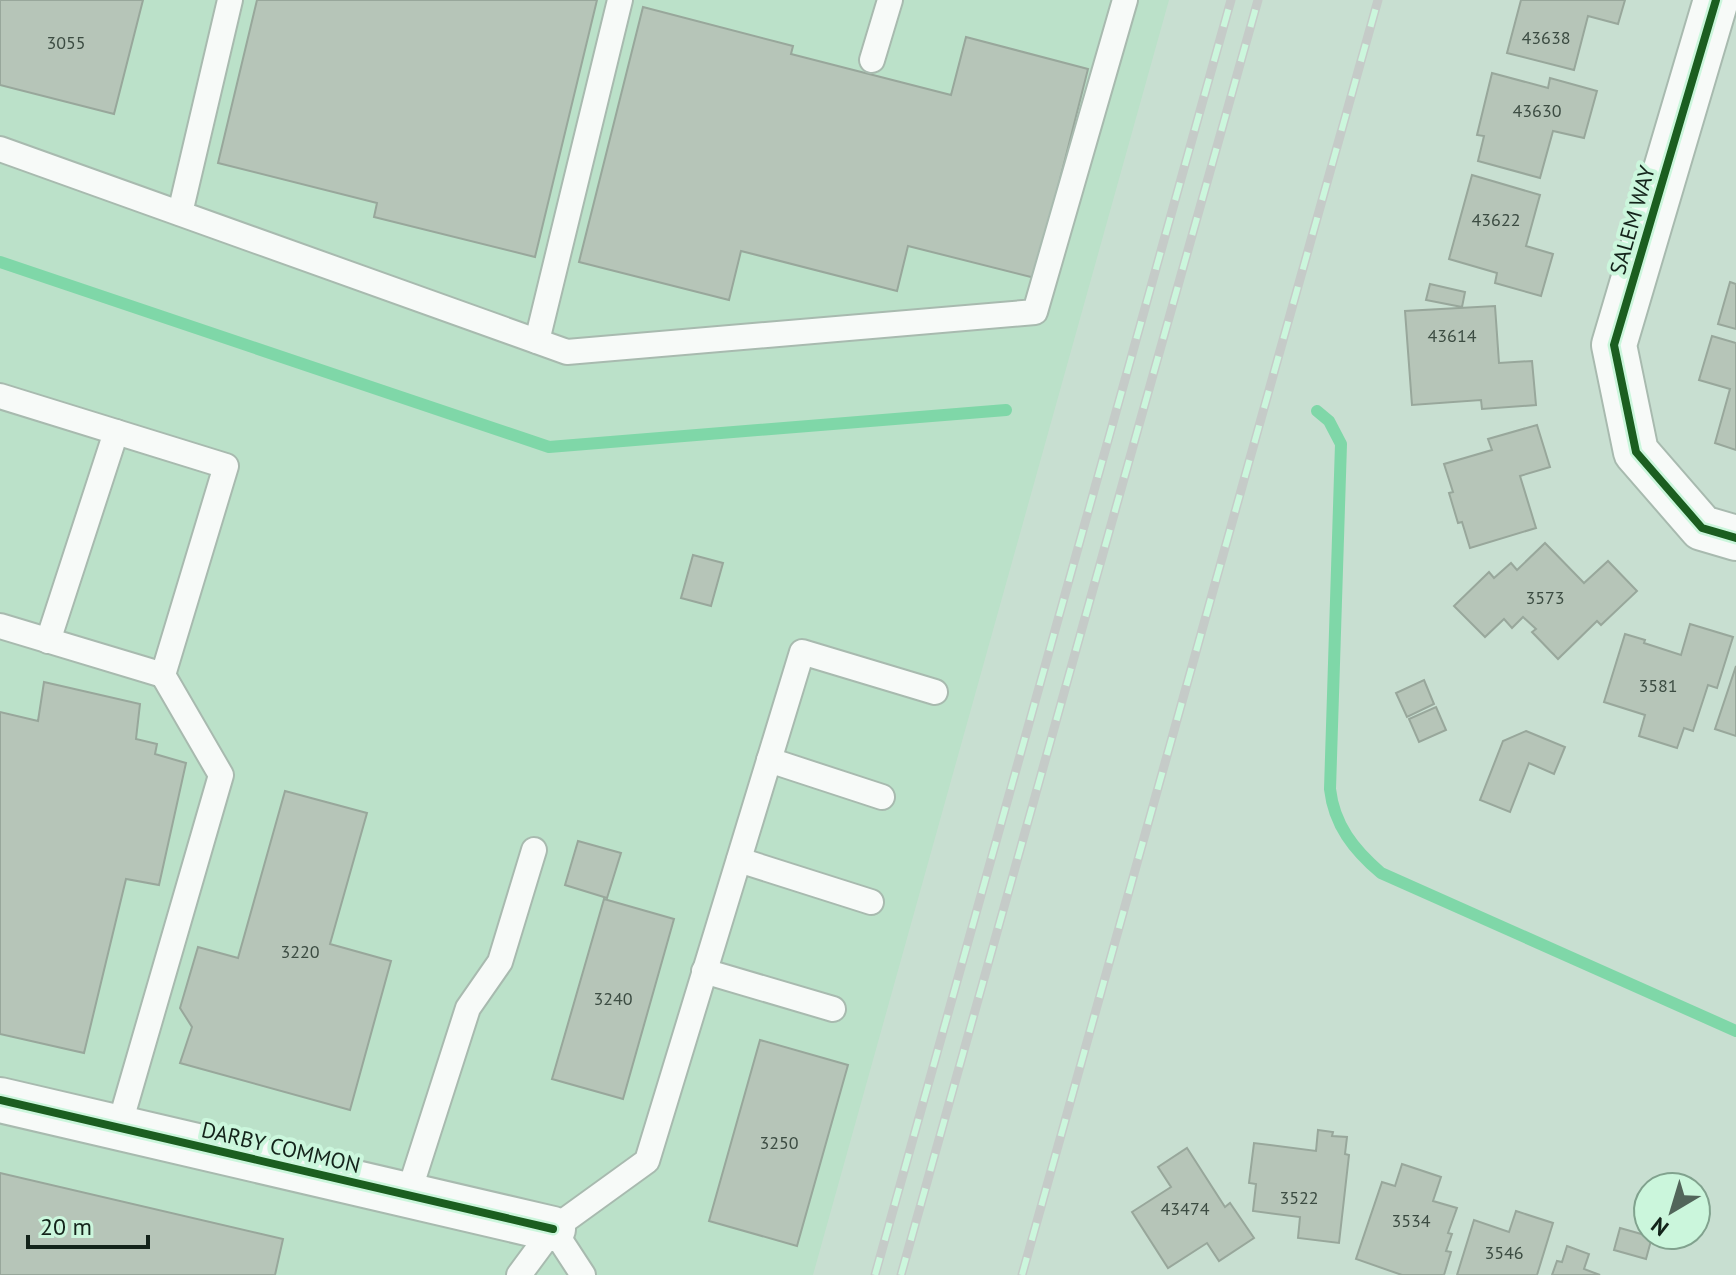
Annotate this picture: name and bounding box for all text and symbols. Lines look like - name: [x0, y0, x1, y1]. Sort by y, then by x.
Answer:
- house number: 43638: [1521, 26, 1571, 49]
- house number: 3055: [46, 31, 86, 54]
- house number: 43630: [1512, 99, 1562, 122]
- street label: SALEM WAY: [1603, 162, 1661, 278]
- house number: 43622: [1471, 208, 1521, 231]
- house number: 43614: [1427, 324, 1477, 347]
- house number: 3573: [1525, 586, 1565, 609]
- house number: 3581: [1638, 674, 1678, 697]
- house number: 3220: [280, 940, 320, 963]
- house number: 3240: [593, 987, 633, 1010]
- street label: DARBY COMMON: [199, 1115, 363, 1179]
- house number: 3250: [759, 1131, 799, 1154]
- north arrow: [1632, 1171, 1712, 1251]
- house number: 3522: [1279, 1186, 1319, 1209]
- house number: 43474: [1160, 1197, 1210, 1220]
- scale bar: [28, 1199, 148, 1249]
- house number: 3534: [1391, 1209, 1431, 1232]
- text: 20 m: [40, 1211, 92, 1242]
- text: N: [1645, 1211, 1674, 1242]
- house number: 3546: [1484, 1241, 1524, 1264]

